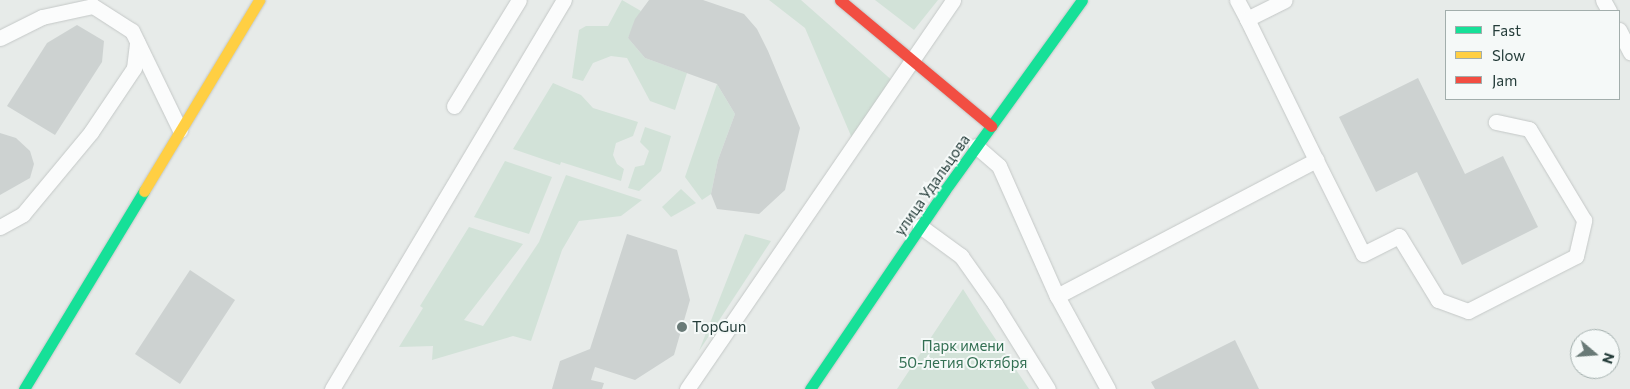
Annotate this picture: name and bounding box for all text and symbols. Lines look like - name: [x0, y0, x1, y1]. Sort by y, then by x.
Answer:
- legend: [1445, 10, 1620, 100]
- text: Fast: [1492, 21, 1521, 39]
- text: Slow: [1492, 46, 1525, 64]
- text: Jam: [1492, 71, 1517, 89]
- street label: улица Удальцова: [891, 131, 973, 239]
- place label: TopGun: [692, 318, 746, 336]
- marker: TopGun: [676, 321, 688, 333]
- north arrow: [1570, 329, 1620, 379]
- park label: Парк имени 50-летия Октября: [899, 336, 1027, 371]
- text: N: [1599, 351, 1618, 366]

